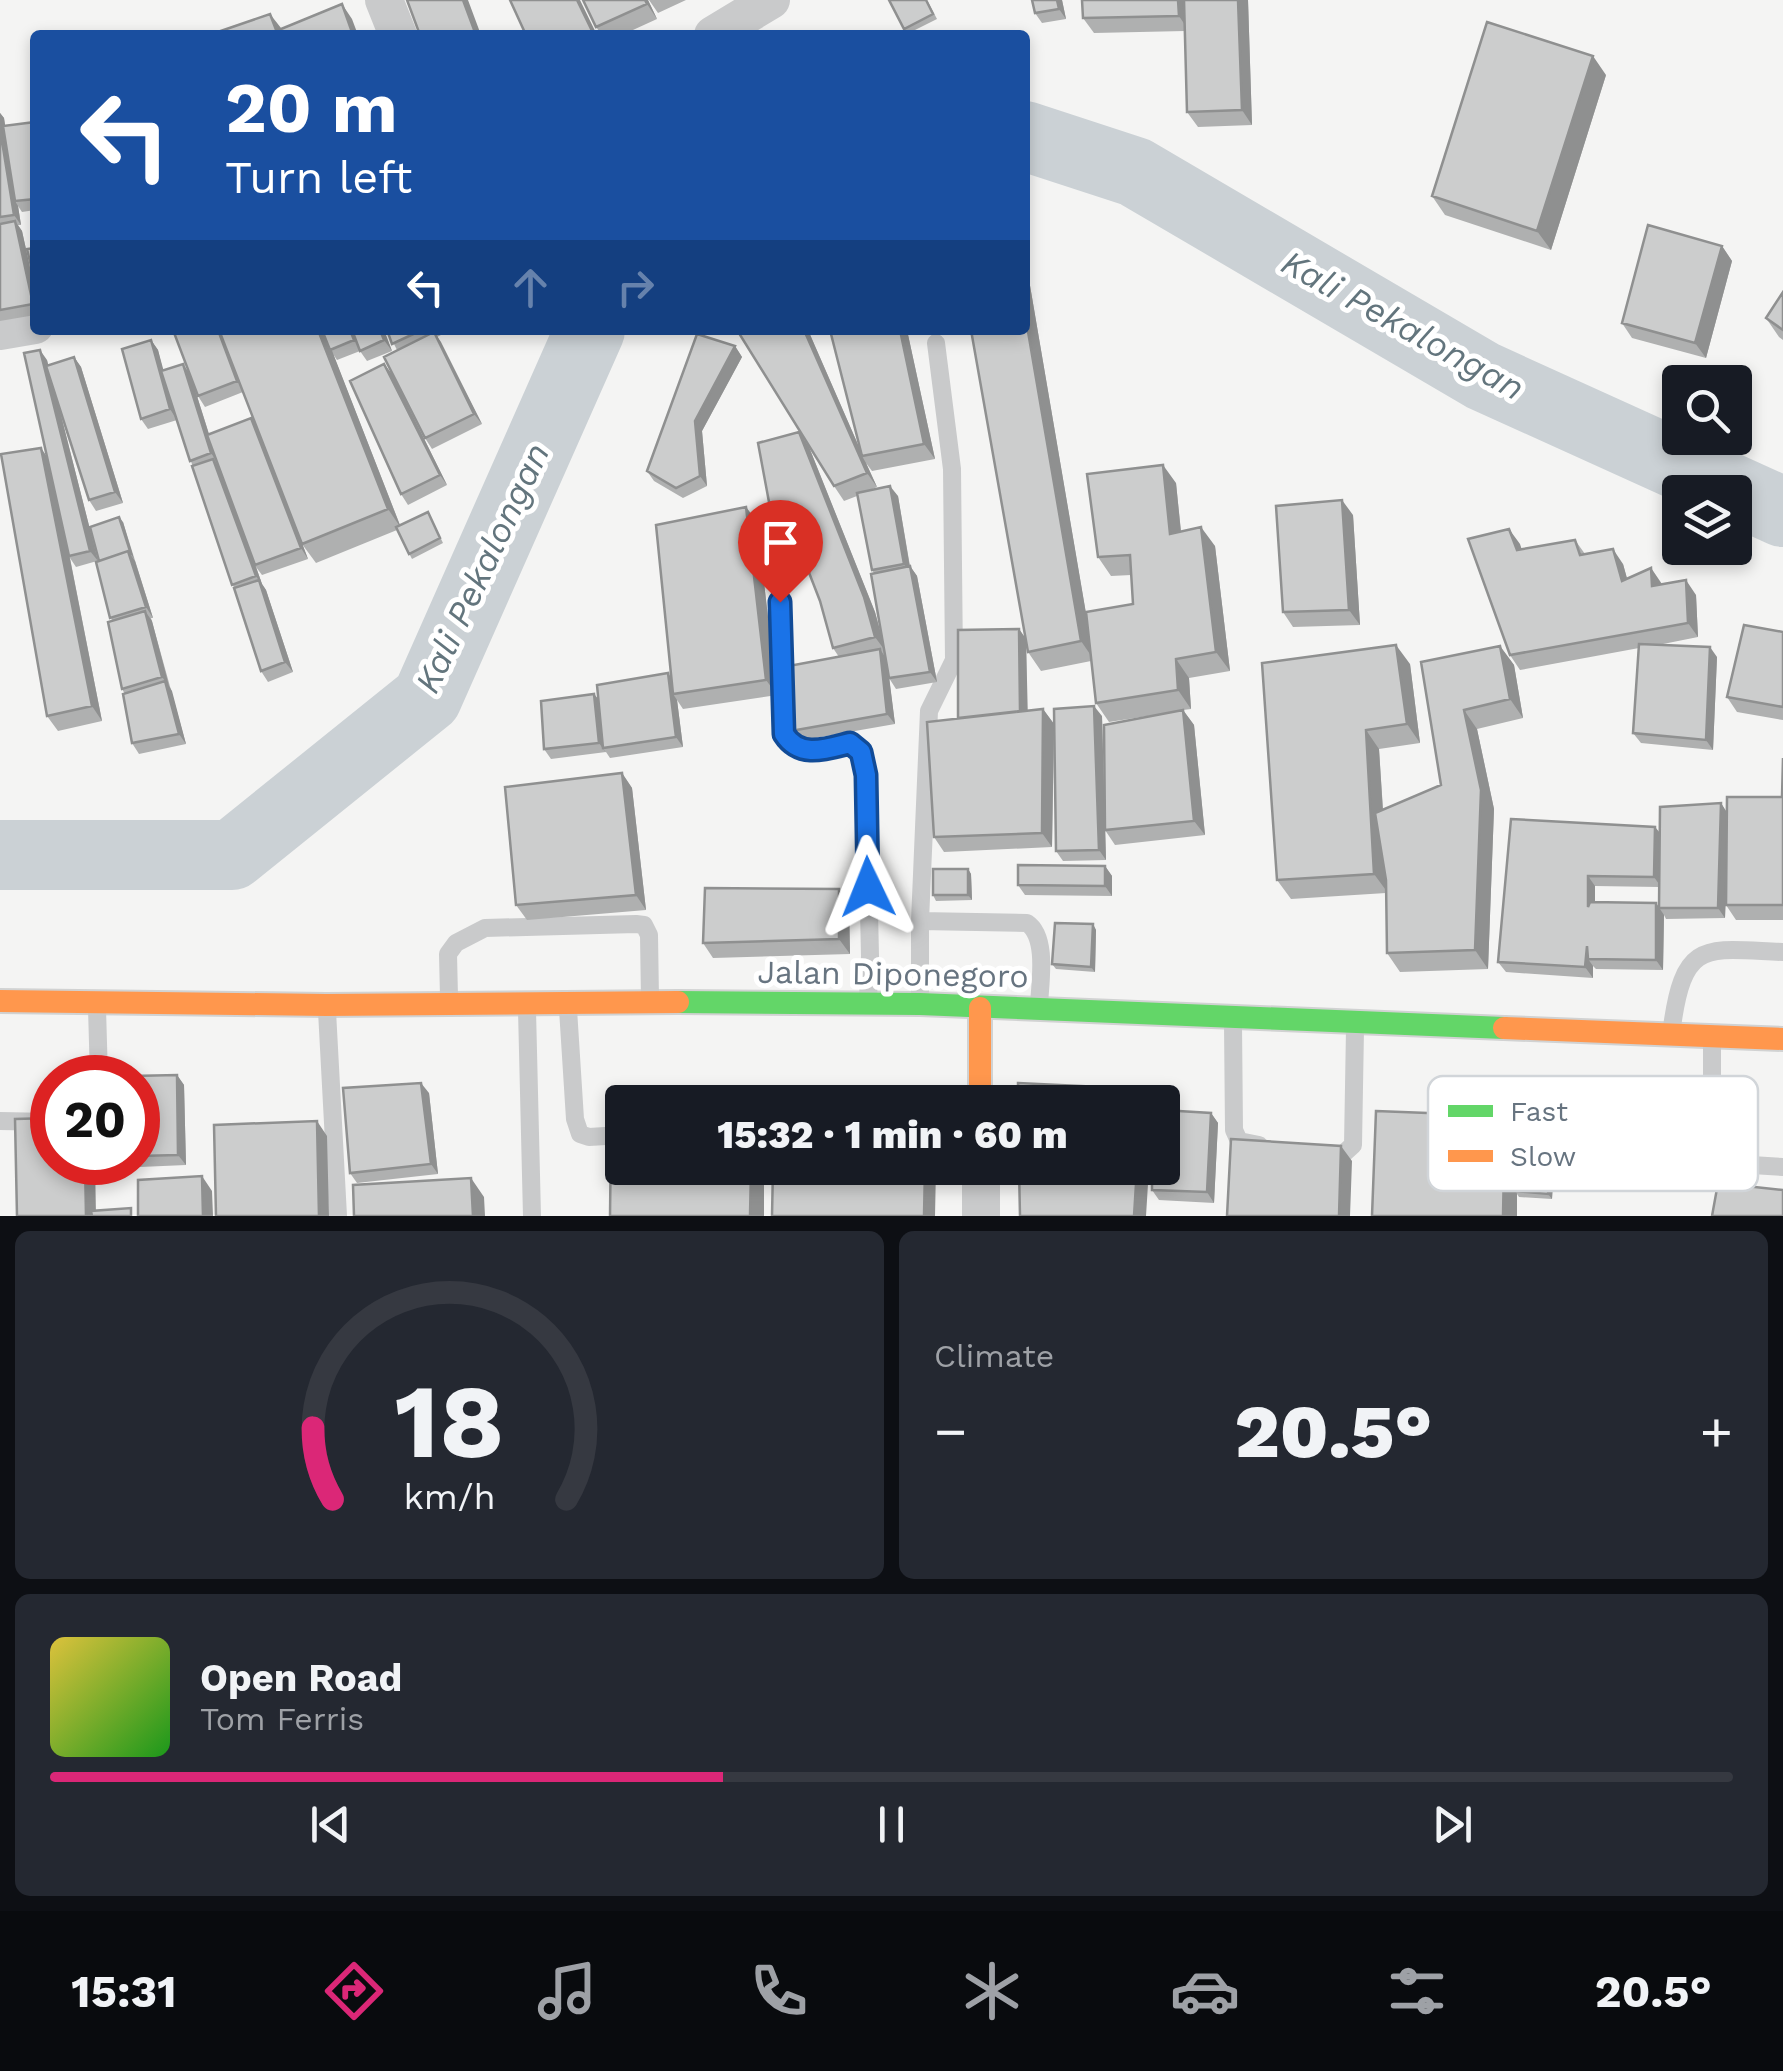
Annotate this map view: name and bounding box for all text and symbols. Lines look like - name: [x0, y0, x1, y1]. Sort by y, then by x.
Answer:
- text: 20 m: [225, 67, 398, 149]
- icon: left: [60, 70, 190, 200]
- text: Turn left: [225, 151, 412, 204]
- water label: Kali Pekalongan: [1274, 241, 1532, 409]
- icon: left: [398, 260, 453, 315]
- icon: ahead: [503, 260, 558, 315]
- icon: right: [608, 260, 663, 315]
- map controls: [1662, 365, 1752, 565]
- button: search: [1662, 365, 1752, 455]
- water label: Kali Pekalongan: [406, 436, 558, 700]
- button: layers: [1662, 475, 1752, 565]
- pin: [738, 500, 823, 603]
- icon: arrive: [753, 515, 808, 570]
- position arrow: [816, 835, 920, 939]
- street label: Jalan Diponegoro: [757, 953, 1029, 995]
- speed limit sign: 20: [30, 1055, 160, 1185]
- legend: [1428, 1076, 1758, 1191]
- text: Fast: [1510, 1095, 1568, 1128]
- text: 15:32 · 1 min · 60 m: [717, 1113, 1068, 1157]
- text: Slow: [1510, 1140, 1576, 1173]
- text: Climate: [934, 1337, 1054, 1375]
- text: 18: [394, 1360, 505, 1482]
- text: 20.5°: [1235, 1387, 1432, 1475]
- text: −: [934, 1399, 967, 1463]
- text: +: [1700, 1399, 1733, 1463]
- text: km/h: [403, 1476, 496, 1518]
- text: Open Road: [200, 1656, 402, 1700]
- text: Tom Ferris: [200, 1700, 364, 1738]
- icon: previous: [303, 1797, 358, 1852]
- icon: pause: [864, 1797, 919, 1852]
- icon: next: [1425, 1797, 1480, 1852]
- icon: directions: [319, 1956, 389, 2026]
- icon: music: [532, 1956, 602, 2026]
- icon: phone: [744, 1956, 814, 2026]
- icon: climate: [957, 1956, 1027, 2026]
- icon: car: [1170, 1956, 1240, 2026]
- icon: filters: [1382, 1956, 1452, 2026]
- text: 15:31: [71, 1965, 177, 2018]
- text: 20.5°: [1595, 1965, 1712, 2018]

